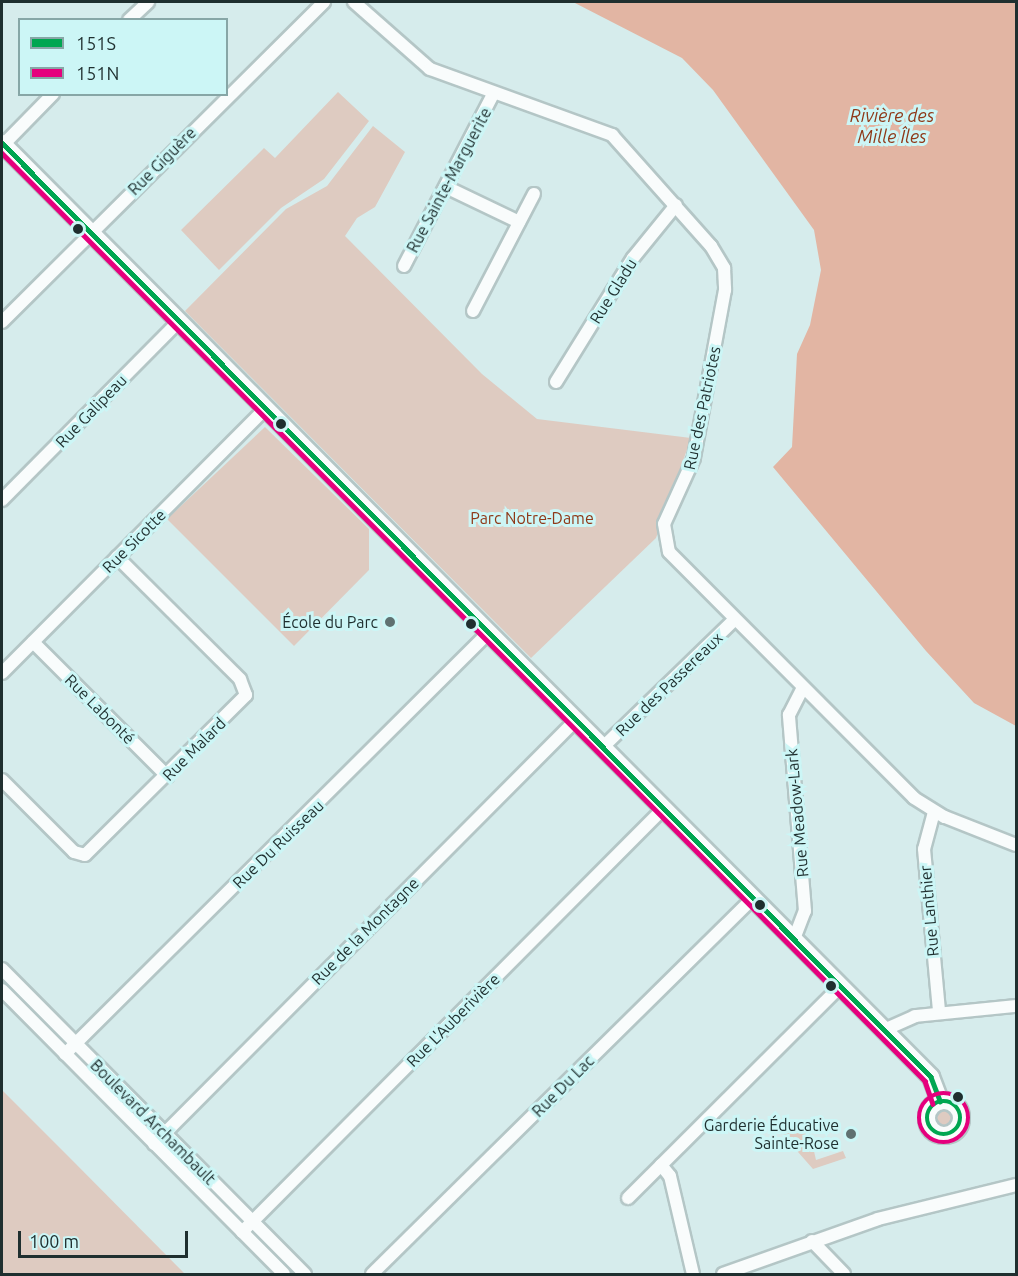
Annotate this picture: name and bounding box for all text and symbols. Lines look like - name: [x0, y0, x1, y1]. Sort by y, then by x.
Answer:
- legend: [18, 18, 228, 96]
- text: 151S: [76, 33, 116, 53]
- text: 151N: [76, 63, 119, 83]
- street label: Rue Sainte-Marguerite: [403, 104, 495, 256]
- water label: Rivière des Mille Îles: [850, 105, 934, 148]
- street label: Rue Giguère: [124, 123, 200, 199]
- unlabelled marker: [72, 223, 84, 235]
- street label: Rue Gladu: [585, 255, 641, 327]
- street label: Rue des Patriotes: [680, 345, 724, 471]
- street label: Rue Galipeau: [51, 370, 131, 452]
- unlabelled marker: [275, 418, 287, 430]
- street label: Rue Sicotte: [98, 505, 170, 577]
- park label: Parc Notre-Dame: [470, 508, 594, 528]
- place label: École du Parc: [282, 612, 378, 632]
- marker: École du Parc: [383, 615, 397, 629]
- unlabelled marker: [465, 618, 477, 630]
- street label: Rue des Passereaux: [612, 628, 726, 740]
- street label: Rue Labonté: [61, 670, 139, 748]
- street label: Rue Malard: [158, 713, 230, 785]
- street label: Rue Meadow-Lark: [782, 748, 812, 878]
- street label: Rue Du Ruisseau: [229, 796, 327, 892]
- street label: Rue Lanthier: [915, 865, 943, 957]
- street label: Rue de la Montagne: [307, 873, 423, 989]
- unlabelled marker: [754, 899, 766, 911]
- street label: Rue L'Auberivière: [402, 969, 504, 1071]
- unlabelled marker: [825, 980, 837, 992]
- street label: Rue Du Lac: [528, 1051, 598, 1121]
- street label: Boulevard Archambault: [86, 1055, 220, 1189]
- unlabelled marker: [952, 1091, 964, 1103]
- place label: Garderie Éducative Sainte-Rose: [704, 1115, 839, 1153]
- marker: Garderie Éducative Sainte-Rose: [844, 1127, 858, 1141]
- scale bar: [21, 1219, 190, 1257]
- text: 100 m: [29, 1231, 79, 1251]

